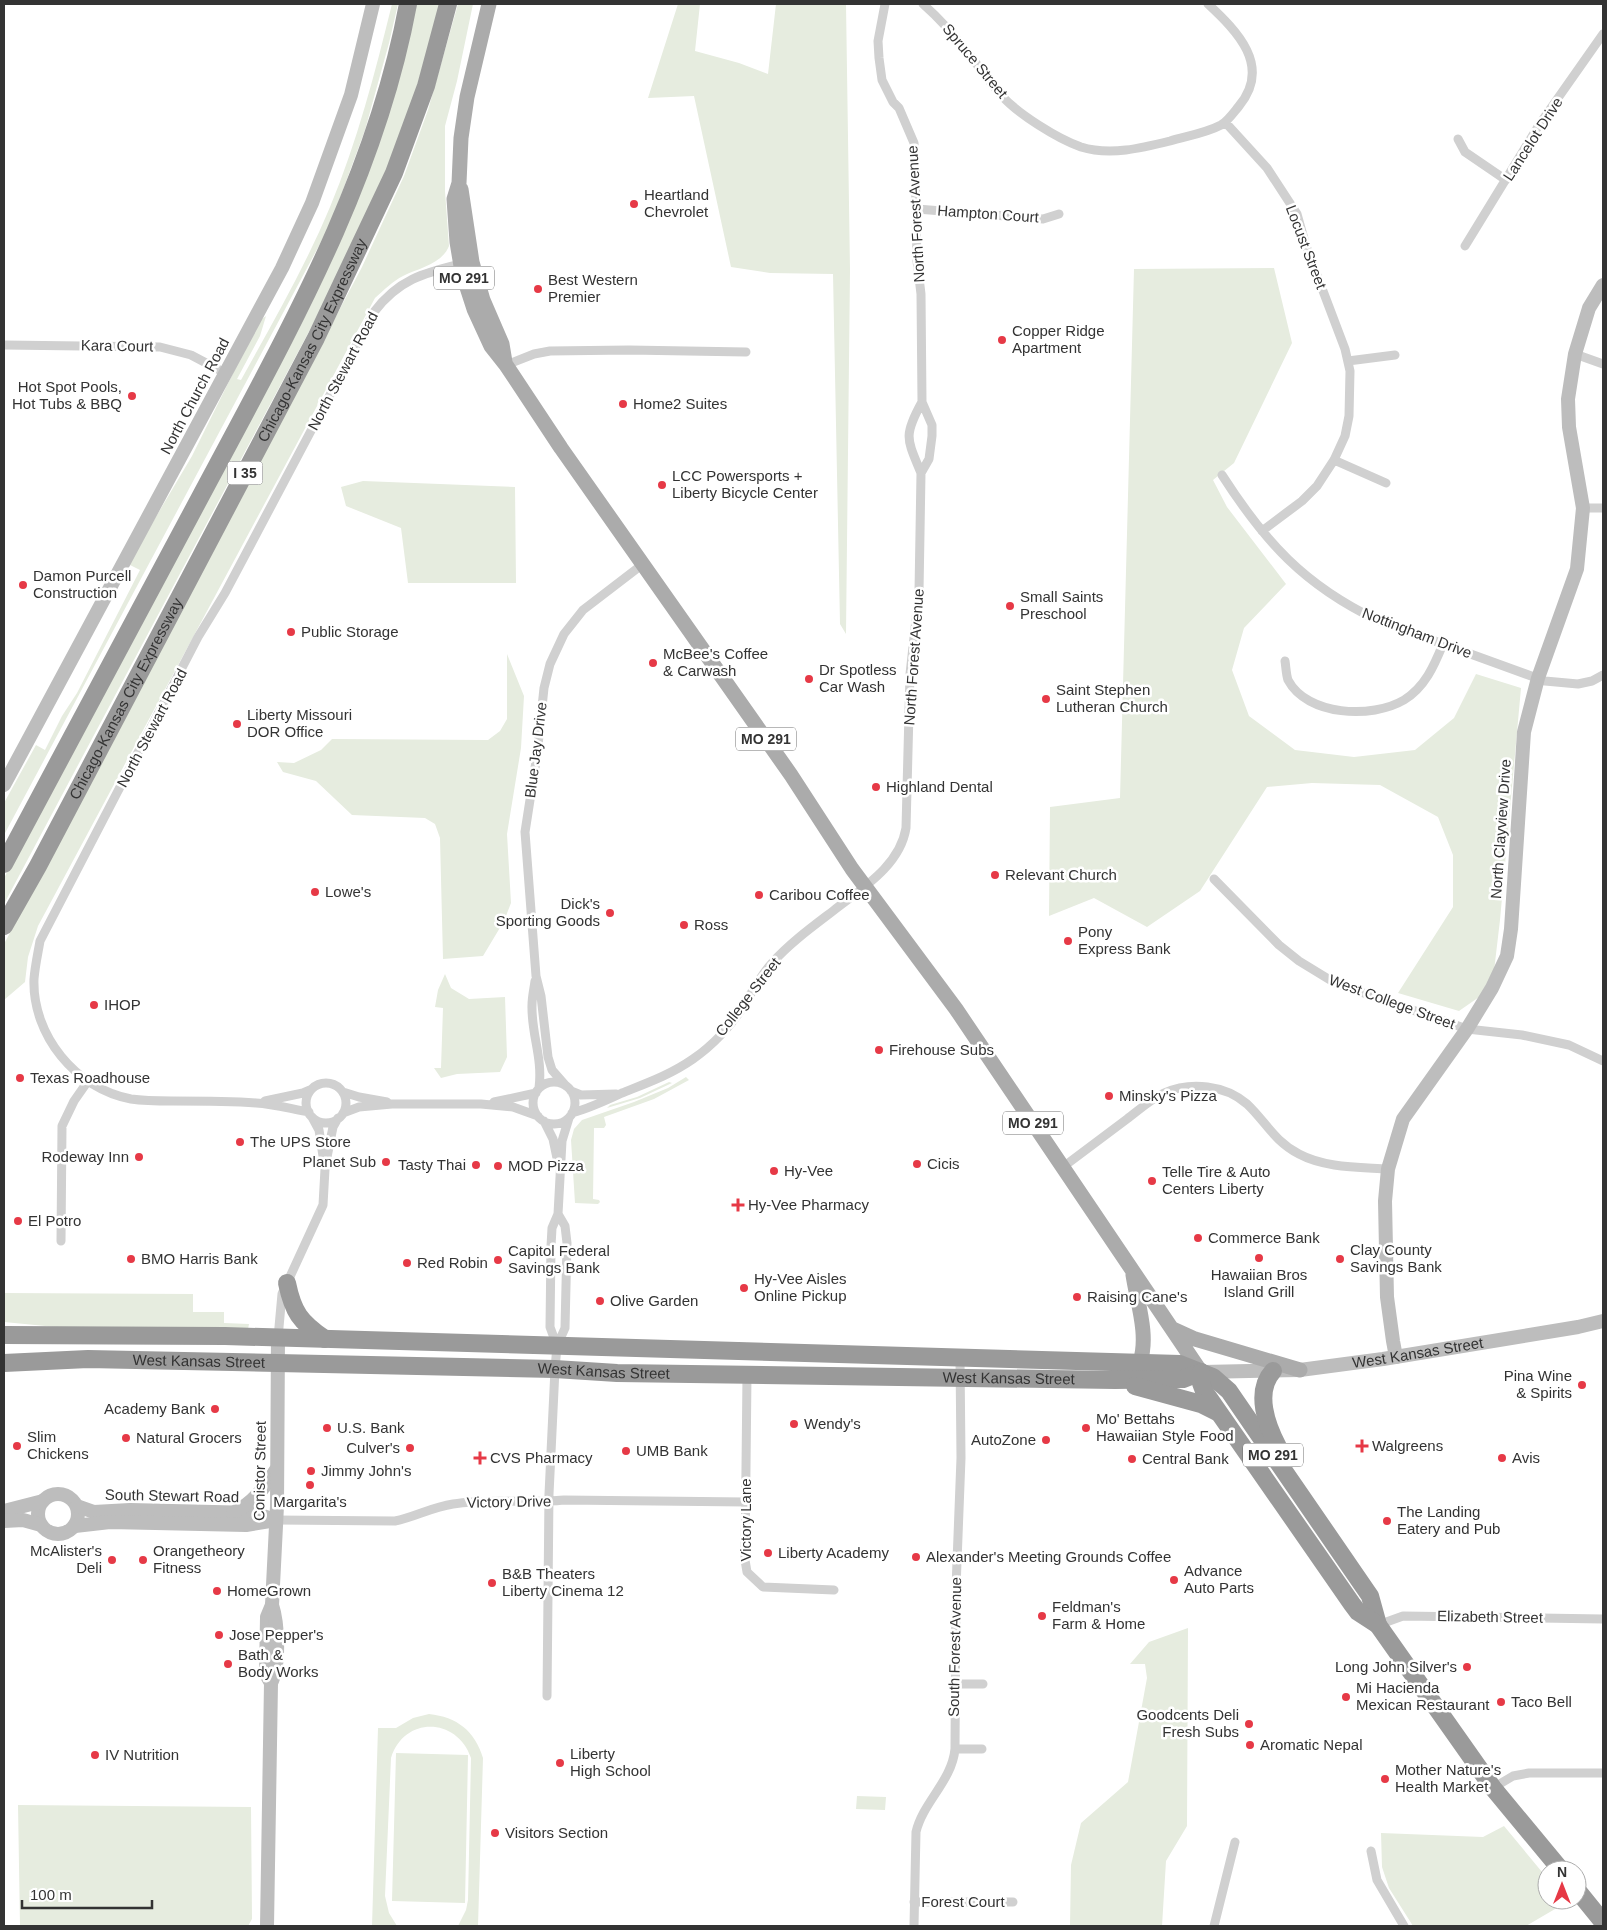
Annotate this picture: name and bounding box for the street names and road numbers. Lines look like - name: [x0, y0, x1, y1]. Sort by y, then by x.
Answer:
- street label: Spruce Street: [939, 20, 1012, 102]
- street label: Lancelot Drive: [1499, 94, 1566, 184]
- street label: North Forest Avenue: [903, 145, 928, 283]
- street label: Hampton Court: [937, 201, 1040, 226]
- street label: Locust Street: [1283, 203, 1331, 292]
- street label: Chicago-Kansas City Expressway: [254, 235, 370, 445]
- road number: MO 291: [434, 266, 494, 290]
- street label: North Stewart Road: [304, 309, 381, 433]
- street label: North Church Road: [157, 335, 232, 457]
- street label: Kara Court: [81, 336, 154, 355]
- road number: I 35: [228, 462, 262, 484]
- street label: North Forest Avenue: [900, 588, 927, 726]
- street label: Chicago-Kansas City Expressway: [66, 594, 186, 802]
- street label: Nottingham Drive: [1360, 604, 1474, 661]
- street label: North Stewart Road: [113, 666, 190, 790]
- street label: Blue Jay Drive: [521, 701, 550, 799]
- road number: MO 291: [736, 728, 796, 751]
- street label: North Clayview Drive: [1487, 759, 1514, 899]
- street label: College Street: [712, 953, 784, 1039]
- street label: West College Street: [1327, 971, 1458, 1033]
- road number: MO 291: [1003, 1112, 1063, 1134]
- street label: West Kansas Street: [1351, 1334, 1485, 1371]
- street label: West Kansas Street: [133, 1351, 266, 1371]
- street label: West Kansas Street: [537, 1360, 671, 1382]
- street label: West Kansas Street: [942, 1369, 1076, 1387]
- street label: Conistor Street: [250, 1420, 269, 1521]
- road number: MO 291: [1243, 1444, 1303, 1466]
- street label: Victory Lane: [737, 1478, 754, 1562]
- street label: South Stewart Road: [105, 1486, 239, 1505]
- street label: Victory Drive: [466, 1492, 552, 1511]
- street label: South Forest Avenue: [945, 1577, 964, 1717]
- street label: Elizabeth Street: [1437, 1607, 1544, 1626]
- street label: Forest Court: [921, 1893, 1006, 1910]

